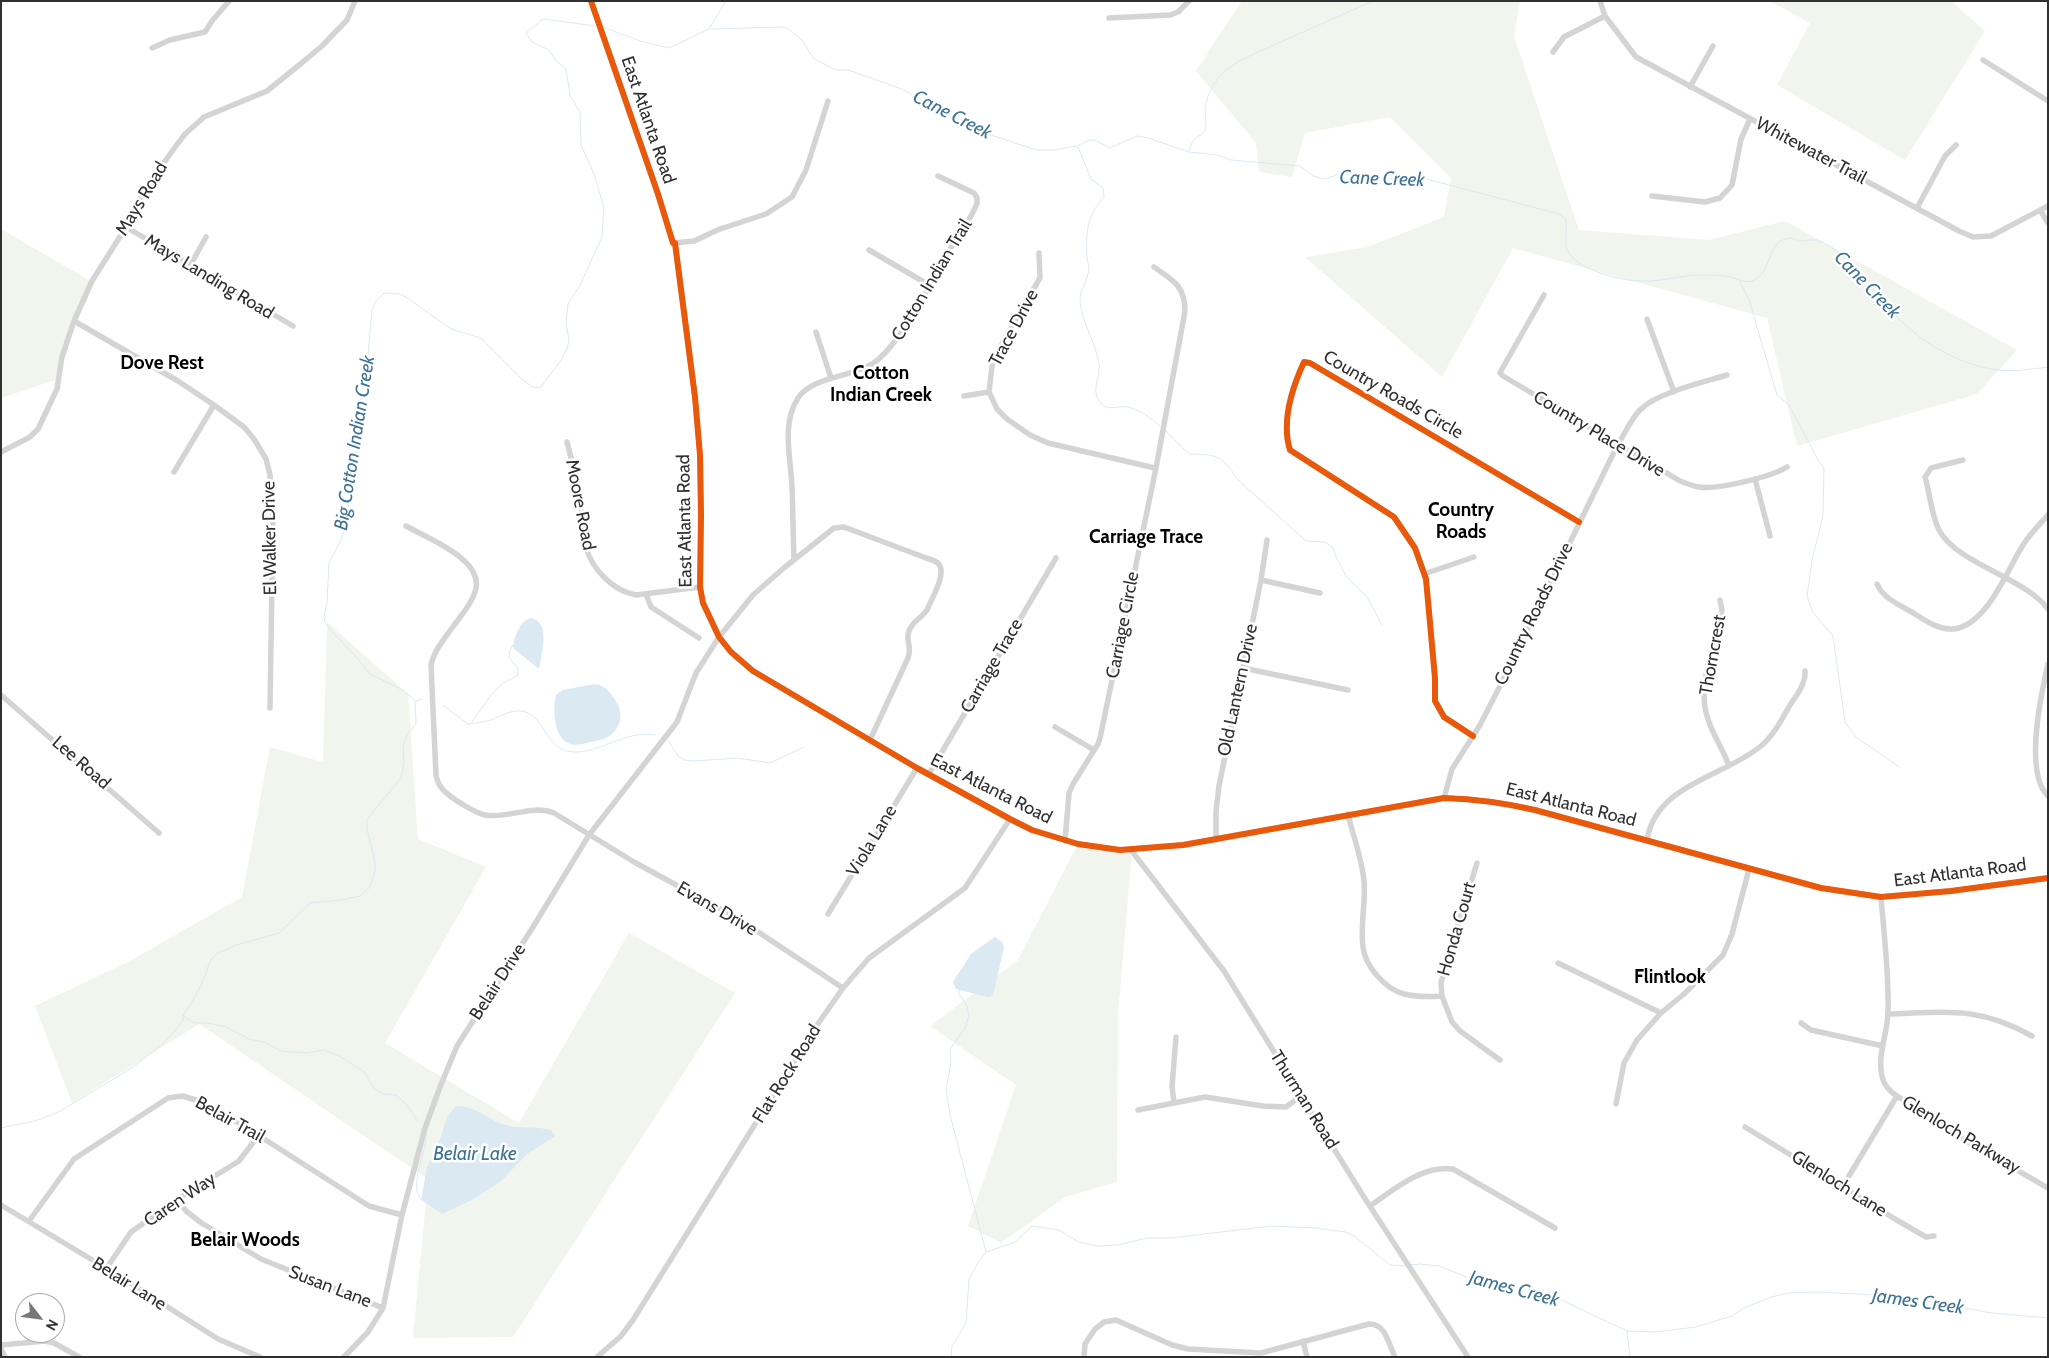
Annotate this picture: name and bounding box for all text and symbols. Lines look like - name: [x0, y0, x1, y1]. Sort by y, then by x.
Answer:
- street label: East Atlanta Road: [616, 53, 680, 187]
- water label: Cane Creek: [909, 85, 995, 145]
- street label: Whitewater Trail: [1752, 113, 1870, 189]
- street label: Mays Road: [112, 158, 172, 240]
- water label: Cane Creek: [1339, 166, 1425, 192]
- street label: Cotton Indian Trail: [887, 215, 977, 345]
- street label: Mays Landing Road: [140, 230, 278, 324]
- water label: Cane Creek: [1829, 246, 1905, 324]
- street label: Trace Drive: [985, 286, 1043, 370]
- street label: Country Roads Circle: [1319, 346, 1467, 444]
- district label: Dove Rest: [120, 352, 204, 374]
- water label: Big Cotton Indian Creek: [330, 354, 380, 532]
- district label: Cotton Indian Creek: [830, 362, 932, 406]
- street label: Country Place Drive: [1529, 386, 1669, 482]
- street label: East Atlanta Road: [673, 454, 697, 588]
- street label: Moore Road: [561, 458, 599, 552]
- street label: El Walker Drive: [258, 481, 282, 595]
- district label: Country Roads: [1428, 499, 1494, 543]
- district label: Carriage Trace: [1089, 526, 1203, 548]
- street label: Country Roads Drive: [1490, 539, 1578, 689]
- street label: Carriage Circle: [1102, 570, 1144, 680]
- street label: Thorncrest: [1695, 613, 1731, 697]
- street label: Carriage Trace: [956, 615, 1028, 717]
- street label: Old Lantern Drive: [1213, 622, 1263, 758]
- street label: Lee Road: [47, 732, 115, 794]
- street label: East Atlanta Road: [927, 749, 1055, 829]
- street label: East Atlanta Road: [1504, 778, 1638, 832]
- street label: Viola Lane: [842, 801, 902, 881]
- street label: East Atlanta Road: [1892, 854, 2028, 892]
- street label: Evans Drive: [673, 877, 761, 941]
- street label: Honda Court: [1433, 879, 1481, 979]
- street label: Belair Drive: [465, 940, 531, 1024]
- district label: Flintlook: [1634, 966, 1706, 988]
- street label: Flat Rock Road: [748, 1021, 826, 1127]
- street label: Thurman Road: [1265, 1047, 1343, 1153]
- street label: Glenloch Parkway: [1898, 1091, 2024, 1179]
- street label: Belair Trail: [191, 1092, 269, 1148]
- water label: Belair Lake: [433, 1143, 517, 1165]
- street label: Glenloch Lane: [1787, 1146, 1891, 1222]
- street label: Caren Way: [140, 1168, 220, 1232]
- district label: Belair Woods: [190, 1229, 300, 1251]
- street label: Belair Lane: [88, 1253, 170, 1315]
- street label: Susan Lane: [286, 1261, 374, 1313]
- water label: James Creek: [1466, 1266, 1562, 1312]
- water label: James Creek: [1871, 1284, 1965, 1320]
- north arrow: [15, 1293, 65, 1343]
- text: N: [42, 1316, 62, 1334]

